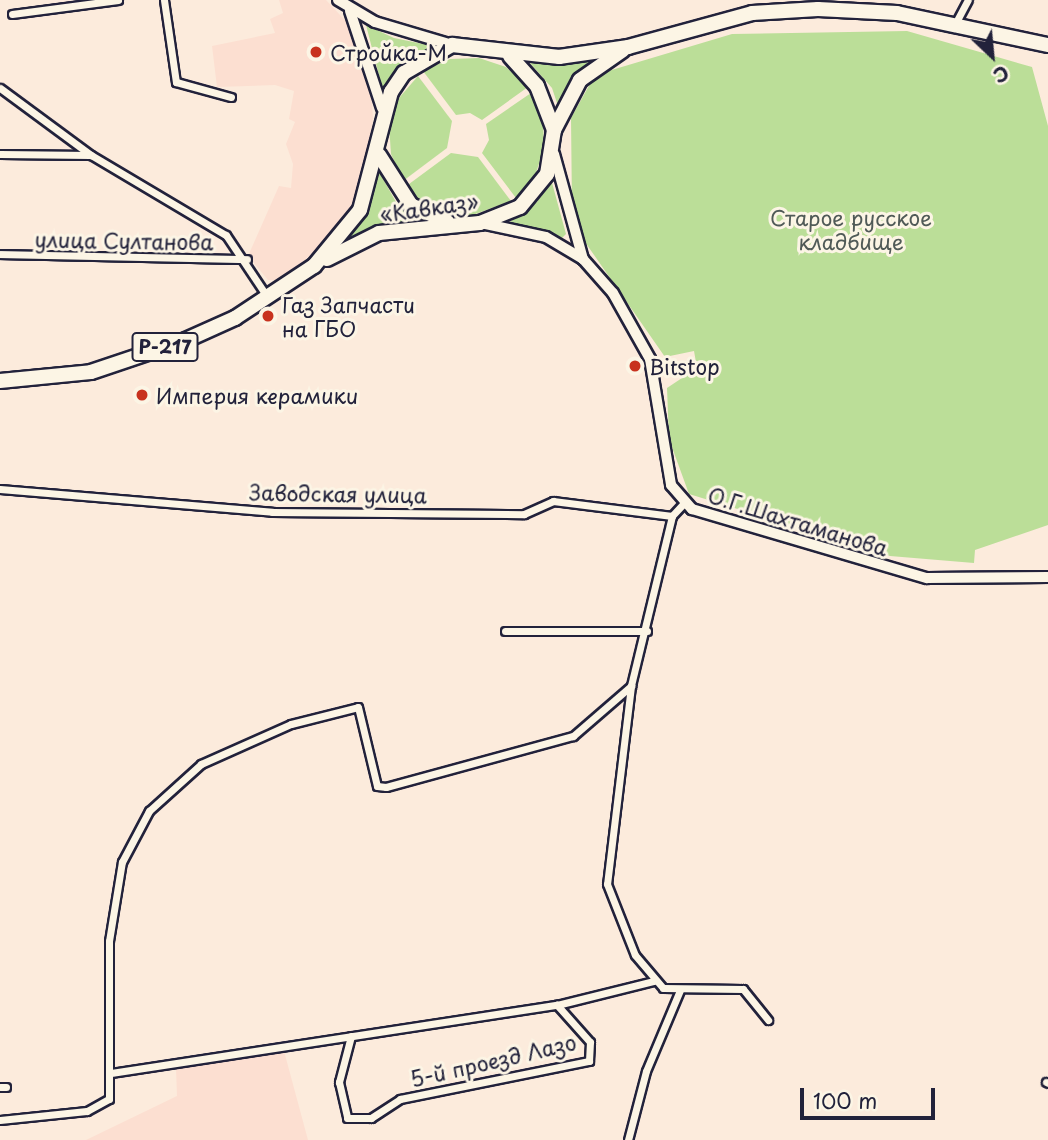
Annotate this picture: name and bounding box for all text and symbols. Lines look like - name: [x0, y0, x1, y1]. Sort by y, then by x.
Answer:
- north arrow: [957, 21, 1027, 91]
- place label: Стройка-М: [330, 39, 447, 65]
- marker: Стройка-М: [308, 44, 324, 60]
- text: С: [989, 59, 1014, 91]
- street label: «Кавказ»: [378, 188, 480, 226]
- park label: Старое русское кладбище: [770, 204, 932, 254]
- street label: улица Султанова: [34, 226, 214, 254]
- place label: Газ Запчасти на ГБО: [282, 291, 415, 341]
- marker: Газ Запчасти на ГБО: [260, 308, 276, 324]
- road number: Р-217: [130, 332, 200, 362]
- place label: Bitstop: [649, 353, 720, 379]
- marker: Bitstop: [627, 358, 643, 374]
- place label: Империя керамики: [156, 382, 359, 408]
- marker: Империя керамики: [134, 387, 150, 403]
- street label: Заводская улица: [248, 479, 428, 507]
- street label: О.Г.Шахтаманова: [705, 482, 891, 560]
- street label: 5-й проезд Лазо: [407, 1029, 579, 1091]
- scale bar: [803, 1074, 938, 1118]
- text: 100 m: [813, 1084, 877, 1116]

